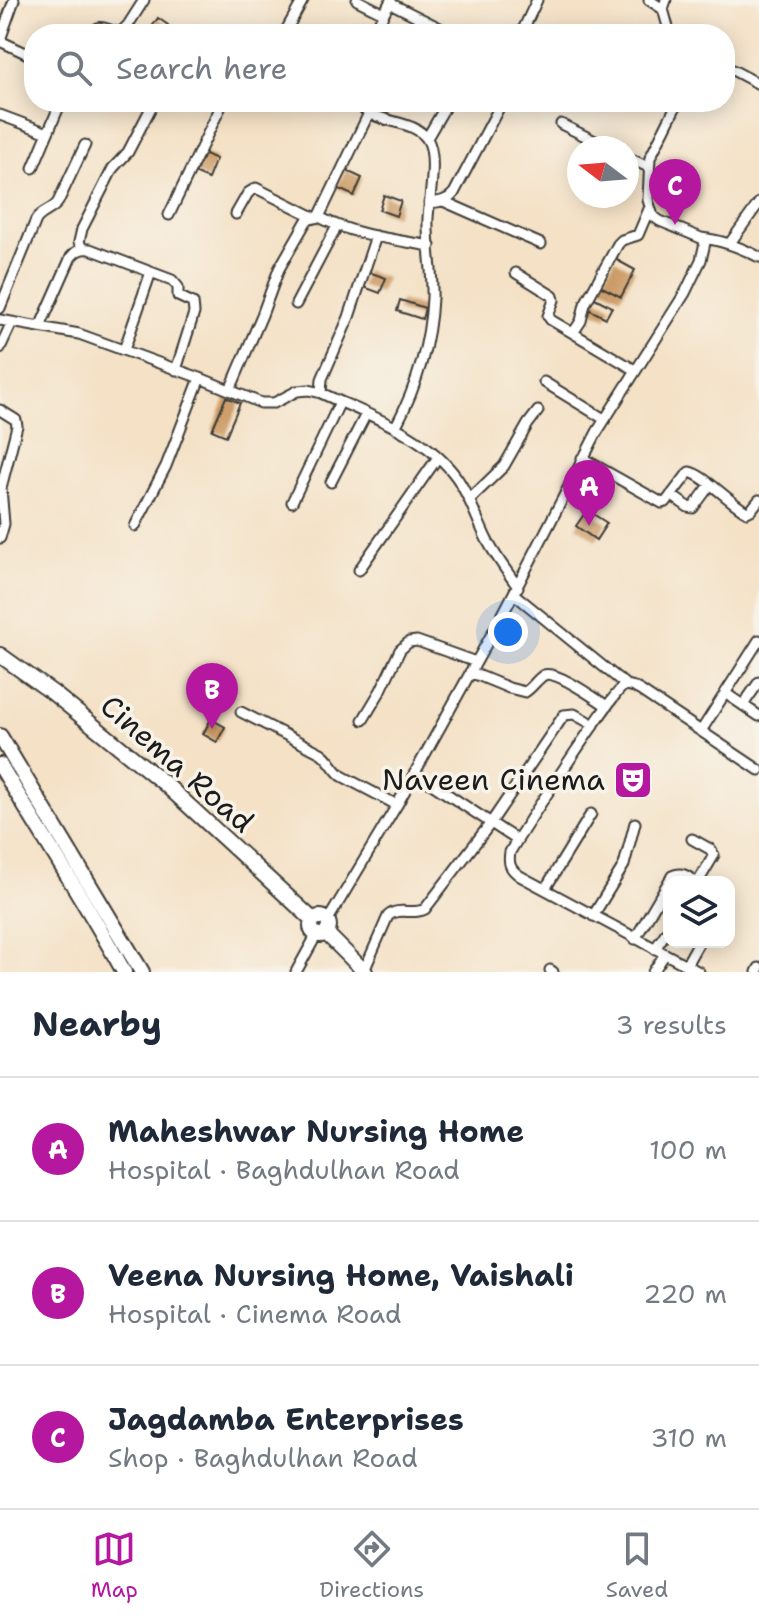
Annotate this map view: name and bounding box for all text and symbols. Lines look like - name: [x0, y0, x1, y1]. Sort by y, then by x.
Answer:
- search box: [24, 24, 735, 112]
- icon: search: [52, 46, 96, 90]
- text: Search here: [116, 48, 287, 89]
- north arrow: [567, 136, 639, 208]
- pin: C: [649, 159, 701, 225]
- pin: A: [563, 460, 615, 526]
- your location: [488, 612, 528, 652]
- pin: B: [186, 663, 238, 729]
- street label: Cinema Road: [92, 685, 263, 842]
- place label: Naveen Cinema: [382, 759, 605, 800]
- theatre icon: Naveen Cinema: [612, 759, 654, 801]
- map controls: [663, 876, 735, 948]
- button: layers: [663, 876, 735, 948]
- text: Nearby: [32, 1001, 162, 1047]
- text: 3 results: [615, 1007, 727, 1042]
- text: Maheshwar Nursing Home: [108, 1111, 524, 1152]
- text: A: [48, 1132, 68, 1167]
- text: 100 m: [649, 1132, 727, 1167]
- text: Hospital · Baghdulhan Road: [108, 1152, 460, 1187]
- text: Veena Nursing Home, Vaishali: [108, 1255, 574, 1296]
- text: B: [50, 1276, 66, 1311]
- text: 220 m: [643, 1276, 727, 1311]
- text: Hospital · Cinema Road: [108, 1296, 402, 1331]
- text: Jagdamba Enterprises: [108, 1399, 464, 1440]
- text: C: [50, 1420, 66, 1455]
- text: 310 m: [651, 1420, 727, 1455]
- text: Shop · Baghdulhan Road: [108, 1440, 418, 1475]
- tab: Map: [91, 1527, 138, 1604]
- tab: Directions: [319, 1527, 424, 1604]
- tab: Saved: [606, 1527, 668, 1604]

